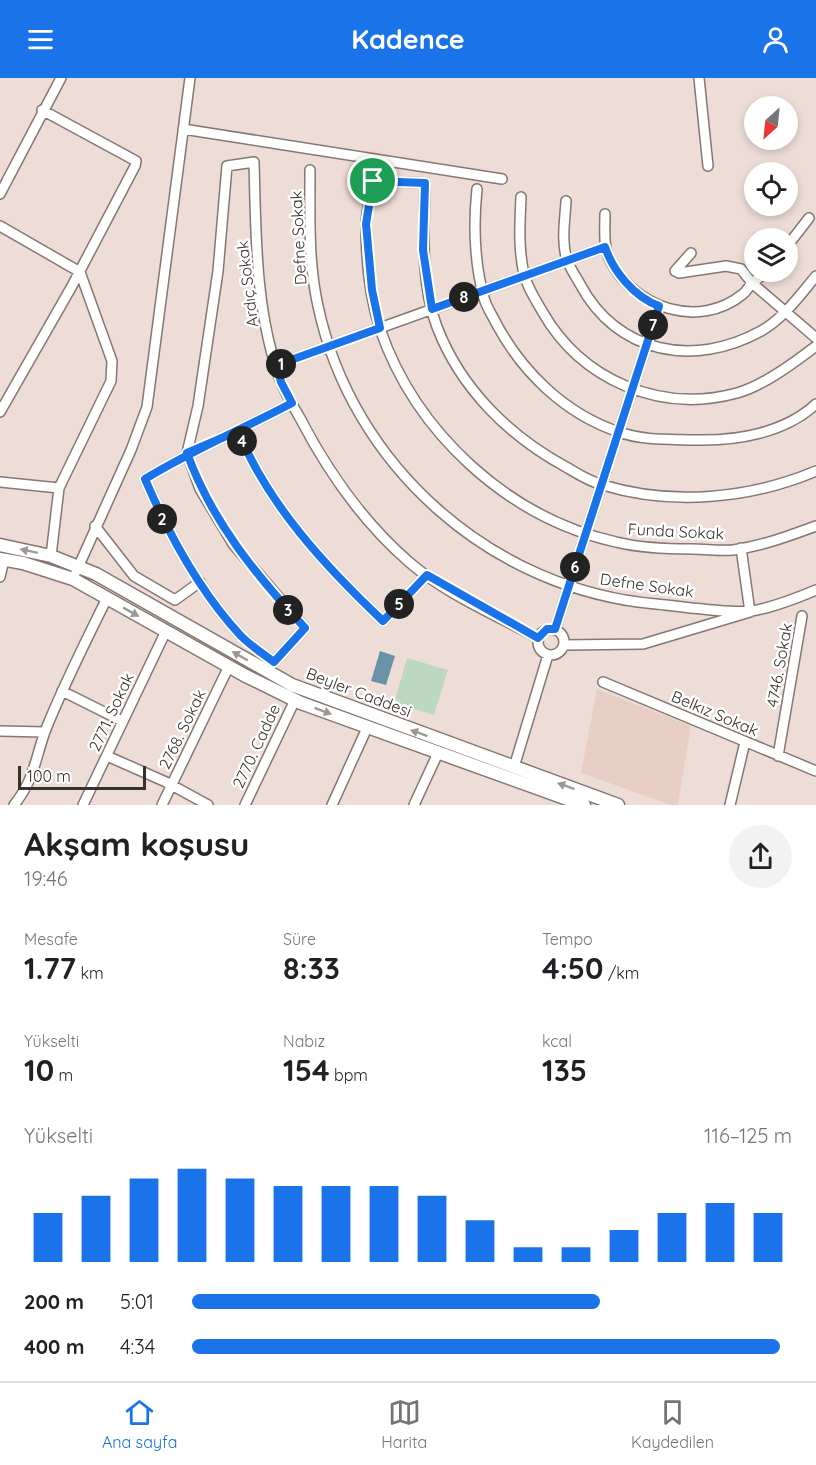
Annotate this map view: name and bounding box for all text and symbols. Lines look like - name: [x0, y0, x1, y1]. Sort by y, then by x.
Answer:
- text: Kadence: [351, 22, 465, 56]
- icon: menu: [24, 23, 57, 56]
- icon: person: [759, 23, 792, 56]
- north arrow: [744, 96, 798, 150]
- map controls: [744, 96, 798, 282]
- pin: [347, 155, 398, 206]
- button: locate: [744, 162, 798, 216]
- icon: arrive: [356, 164, 389, 197]
- street label: Defne Sokak: [286, 190, 310, 286]
- button: layers: [744, 228, 798, 282]
- street label: Ardıç Sokak: [232, 239, 262, 329]
- pin: 8: [449, 282, 479, 312]
- text: 8: [460, 287, 468, 307]
- pin: 7: [638, 310, 668, 340]
- text: 7: [649, 315, 657, 335]
- pin: 1: [266, 349, 296, 379]
- text: 1: [278, 354, 284, 374]
- pin: 4: [227, 426, 257, 456]
- text: 4: [237, 431, 247, 451]
- pin: 2: [147, 504, 177, 534]
- text: 2: [157, 509, 167, 529]
- street label: Funda Sokak: [627, 518, 725, 544]
- one-way arrow: [19, 546, 38, 555]
- pin: 6: [560, 552, 590, 582]
- text: 6: [571, 557, 579, 577]
- street label: Defne Sokak: [599, 569, 695, 601]
- pin: 5: [384, 589, 414, 619]
- text: 5: [394, 594, 404, 614]
- pin: 3: [273, 595, 303, 625]
- text: 3: [284, 600, 292, 620]
- one-way arrow: [123, 607, 140, 617]
- street label: 4746. Sokak: [762, 621, 796, 709]
- one-way arrow: [232, 651, 248, 662]
- street label: Beyler Caddesi: [304, 663, 414, 721]
- street label: 2771. Sokak: [84, 670, 138, 754]
- street label: 2768. Sokak: [154, 686, 210, 772]
- street label: Belkız Sokak: [668, 686, 762, 740]
- street label: 2770. Cadde: [228, 701, 284, 791]
- one-way arrow: [314, 707, 332, 716]
- one-way arrow: [410, 728, 428, 737]
- scale bar: [18, 763, 146, 790]
- text: 100 m: [27, 766, 71, 786]
- one-way arrow: [557, 781, 575, 791]
- text: Akşam koşusu: [24, 823, 249, 864]
- button: share: [729, 825, 792, 888]
- text: 19:46: [24, 866, 68, 891]
- text: Mesafe: [24, 929, 78, 949]
- text: Süre: [283, 929, 316, 949]
- text: Tempo: [542, 929, 593, 949]
- text: 1.77: [24, 949, 76, 987]
- text: 8:33: [283, 949, 340, 987]
- text: 4:50: [542, 949, 604, 987]
- text: km: [76, 963, 104, 983]
- text: /km: [604, 963, 639, 983]
- text: Yükselti: [24, 1031, 79, 1051]
- text: Nabız: [283, 1031, 325, 1051]
- text: kcal: [542, 1031, 572, 1051]
- text: 10: [24, 1051, 54, 1089]
- text: 154: [283, 1051, 330, 1089]
- text: 135: [542, 1051, 587, 1089]
- text: m: [54, 1065, 73, 1085]
- text: bpm: [330, 1065, 368, 1085]
- text: Yükselti: [24, 1123, 93, 1148]
- text: 116–125 m: [704, 1123, 792, 1148]
- text: 200 m: [24, 1289, 84, 1314]
- text: 5:01: [120, 1289, 154, 1314]
- text: 400 m: [24, 1334, 84, 1359]
- text: 4:34: [120, 1334, 155, 1359]
- tab: Ana sayfa: [102, 1396, 177, 1452]
- tab: Harita: [381, 1396, 427, 1452]
- tab: Kaydedilen: [631, 1396, 714, 1452]

